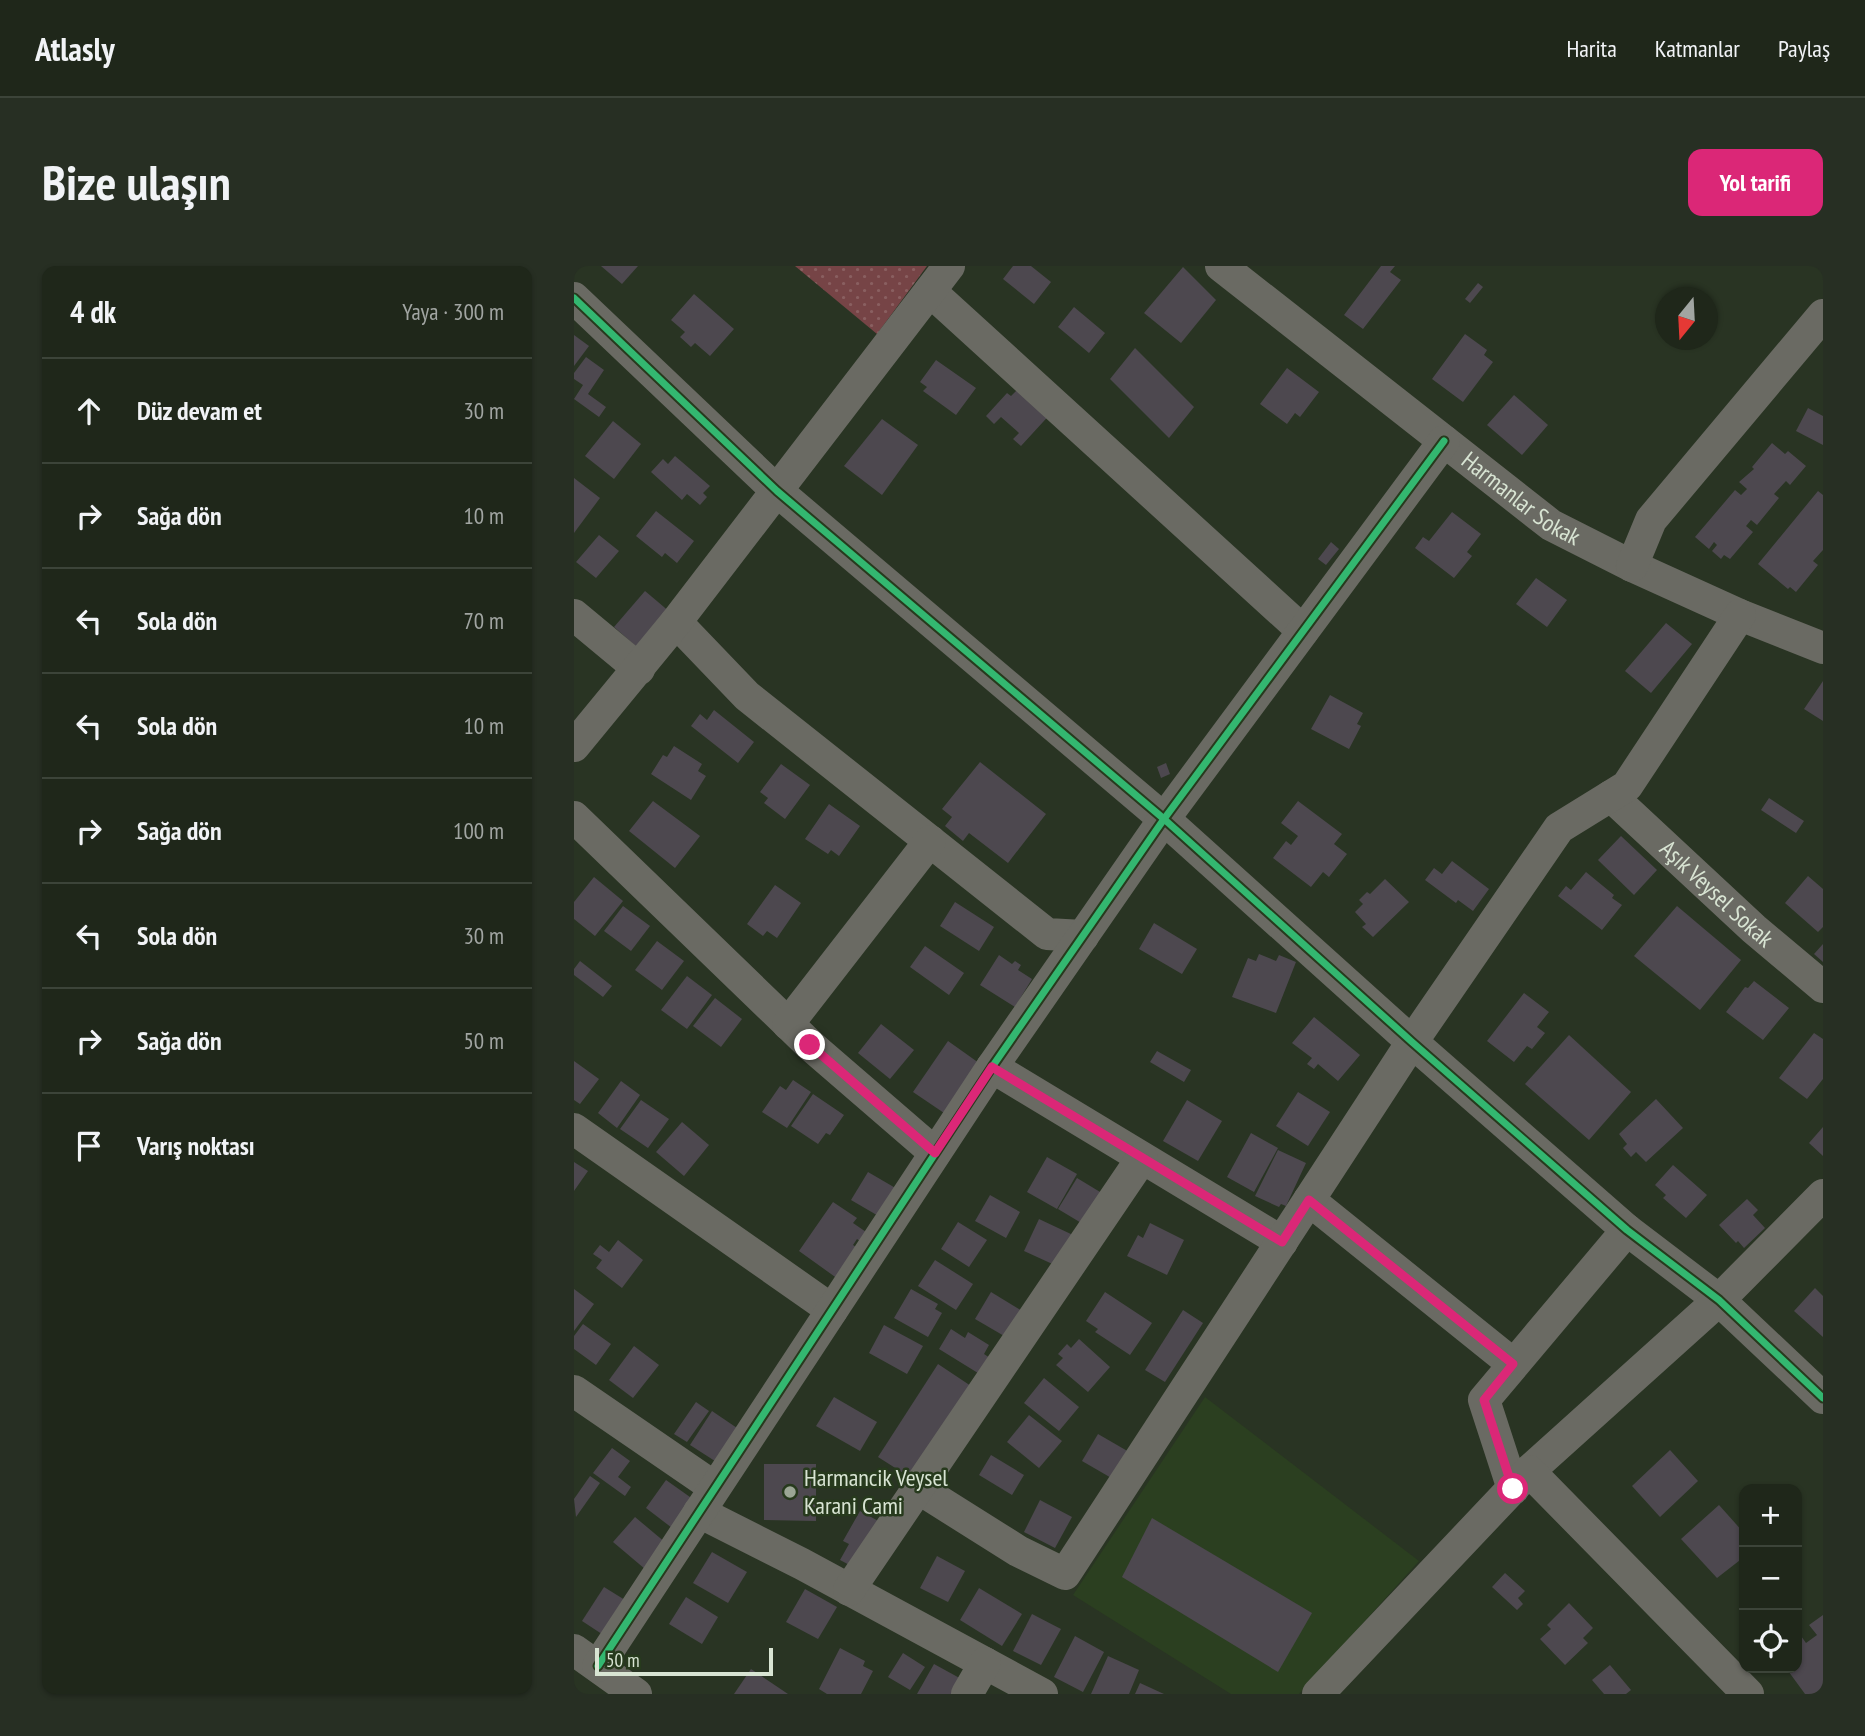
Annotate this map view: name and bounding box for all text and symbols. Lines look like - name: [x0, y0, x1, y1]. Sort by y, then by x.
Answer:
- text: Atlasly: [35, 27, 115, 70]
- text: Harita: [1566, 33, 1617, 64]
- text: Katmanlar: [1655, 33, 1740, 64]
- text: Paylaş: [1778, 33, 1830, 64]
- button: Yol tarifi: [1688, 149, 1823, 216]
- text: Bize ulaşın: [42, 150, 231, 214]
- north arrow: [1655, 287, 1718, 350]
- text: 4 dk: [70, 292, 116, 331]
- text: Yaya · 300 m: [402, 297, 504, 326]
- icon: ahead: [70, 392, 108, 430]
- text: Düz devam et: [137, 394, 262, 427]
- text: 30 m: [463, 396, 504, 425]
- street label: Harmanlar Sokak: [1455, 445, 1586, 553]
- icon: right: [70, 497, 108, 535]
- text: Sağa dön: [137, 499, 222, 532]
- text: 10 m: [463, 501, 504, 530]
- icon: left: [70, 602, 108, 640]
- text: Sola dön: [137, 604, 217, 637]
- text: 70 m: [463, 606, 504, 635]
- icon: left: [70, 707, 108, 745]
- text: Sola dön: [137, 709, 217, 742]
- text: 10 m: [463, 711, 504, 740]
- icon: right: [70, 812, 108, 850]
- text: Sağa dön: [137, 814, 222, 847]
- text: 100 m: [453, 816, 504, 845]
- street label: Aşık Veysel Sokak: [1653, 833, 1781, 954]
- icon: left: [70, 917, 108, 955]
- text: Sola dön: [137, 919, 217, 952]
- text: 30 m: [463, 921, 504, 950]
- icon: right: [70, 1022, 108, 1060]
- text: Sağa dön: [137, 1024, 222, 1057]
- text: 50 m: [463, 1026, 504, 1055]
- route end: [794, 1029, 825, 1060]
- icon: arrive: [70, 1127, 108, 1165]
- text: Varış noktası: [137, 1129, 255, 1162]
- place label: Harmancik Veysel Karani Cami: [804, 1462, 948, 1521]
- route start: [1497, 1473, 1528, 1504]
- marker: Harmancik Veysel Karani Cami: [782, 1484, 798, 1500]
- map controls: [1739, 1484, 1802, 1673]
- button: +: [1739, 1484, 1802, 1547]
- button: −: [1739, 1547, 1802, 1610]
- button: locate: [1739, 1610, 1802, 1673]
- scale bar: [595, 1645, 774, 1677]
- text: 50 m: [606, 1648, 640, 1672]

